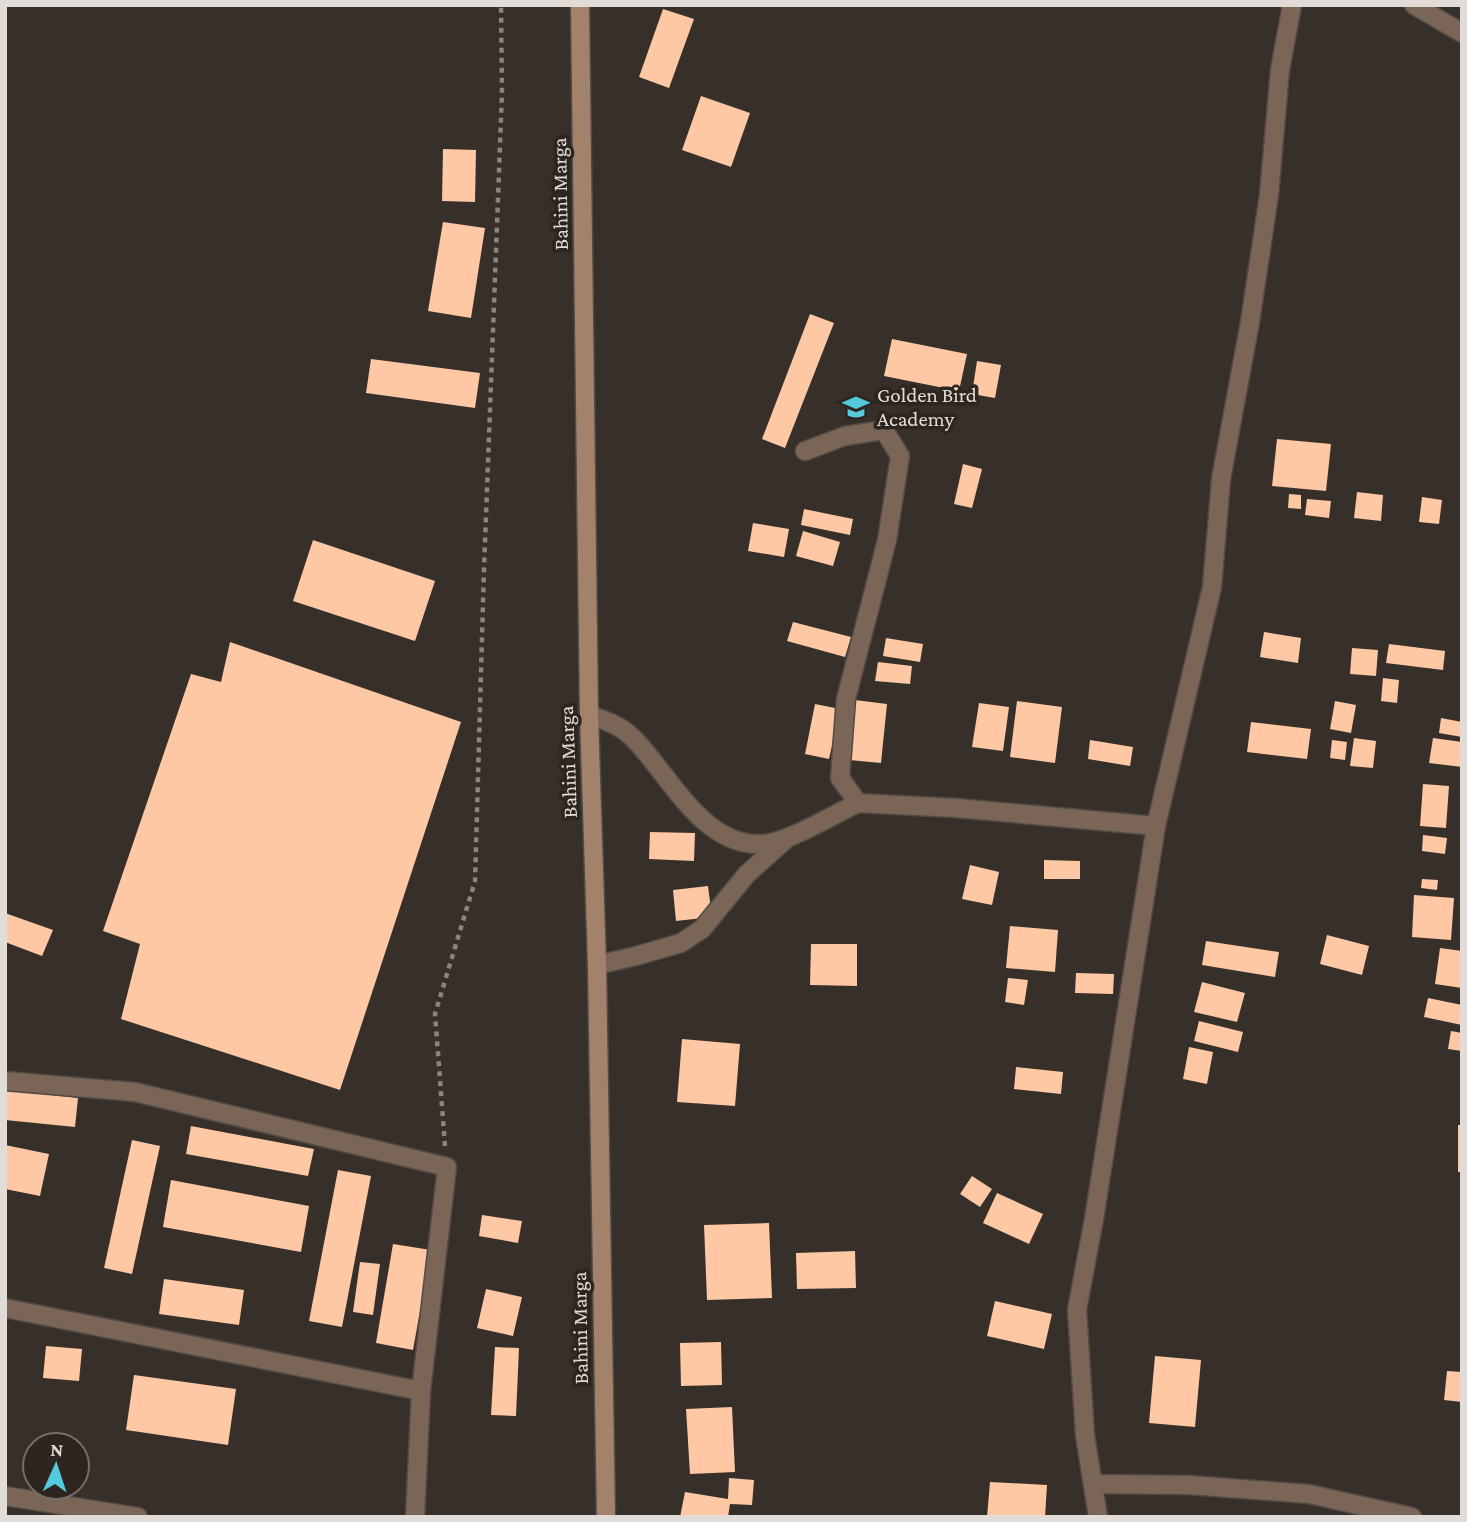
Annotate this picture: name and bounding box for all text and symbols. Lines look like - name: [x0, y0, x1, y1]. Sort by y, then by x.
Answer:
- street label: Bahini Marga: [547, 137, 573, 251]
- place label: Golden Bird Academy: [877, 383, 977, 431]
- school or university icon: Golden Bird Academy: [841, 392, 871, 422]
- street label: Bahini Marga: [554, 705, 582, 819]
- street label: Bahini Marga: [567, 1271, 593, 1385]
- north arrow: [21, 1431, 91, 1501]
- text: N: [50, 1439, 64, 1460]

